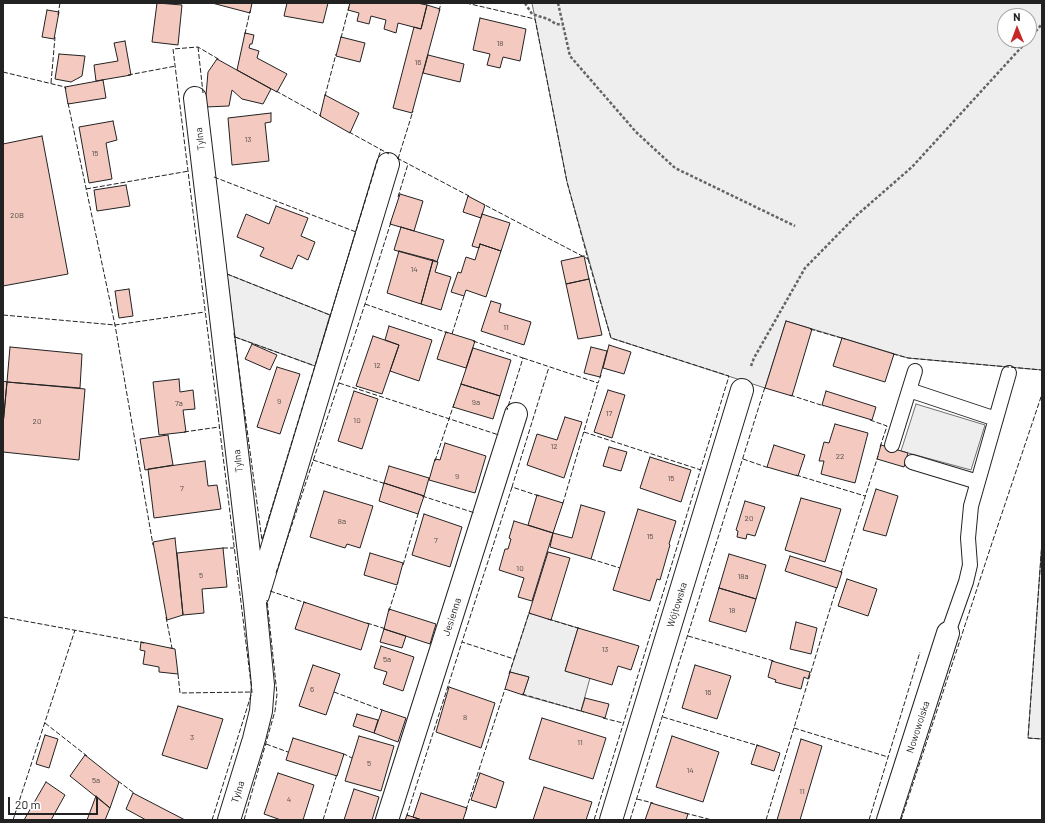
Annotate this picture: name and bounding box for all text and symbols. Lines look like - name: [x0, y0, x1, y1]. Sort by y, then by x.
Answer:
- north arrow: [997, 8, 1037, 48]
- text: N: [1013, 10, 1021, 23]
- house number: 18: [497, 38, 503, 48]
- house number: 16: [415, 57, 421, 67]
- street label: Tylna: [193, 127, 207, 151]
- house number: 13: [245, 134, 251, 144]
- house number: 15: [92, 148, 98, 158]
- house number: 20B: [10, 210, 24, 220]
- house number: 14: [410, 264, 418, 274]
- house number: 11: [503, 322, 509, 332]
- house number: 12: [373, 360, 381, 370]
- house number: 9: [277, 396, 281, 406]
- house number: 9a: [472, 397, 480, 407]
- house number: 7a: [175, 398, 183, 408]
- house number: 17: [606, 408, 612, 418]
- house number: 10: [353, 415, 361, 425]
- house number: 20: [33, 416, 41, 426]
- house number: 12: [550, 441, 558, 451]
- street label: Tylna: [231, 449, 245, 473]
- house number: 22: [836, 451, 844, 461]
- house number: 9: [455, 471, 459, 481]
- house number: 15: [668, 473, 674, 483]
- house number: 7: [180, 483, 184, 493]
- house number: 20: [745, 513, 753, 523]
- house number: 8a: [338, 516, 346, 526]
- house number: 15: [647, 531, 653, 541]
- house number: 7: [434, 535, 438, 545]
- house number: 10: [516, 563, 524, 573]
- house number: 5: [199, 570, 203, 580]
- house number: 18a: [737, 571, 749, 581]
- street label: Wójtowska: [664, 581, 690, 629]
- street label: Jesienna: [440, 596, 464, 638]
- house number: 18: [729, 605, 735, 615]
- house number: 13: [602, 644, 608, 654]
- house number: 5a: [383, 654, 391, 664]
- house number: 6: [310, 684, 314, 694]
- house number: 16: [705, 687, 711, 697]
- street label: Nowowolska: [904, 700, 932, 754]
- house number: 8: [463, 712, 467, 722]
- house number: 3: [190, 732, 194, 742]
- house number: 11: [577, 737, 583, 747]
- house number: 5: [367, 758, 371, 768]
- house number: 14: [686, 765, 694, 775]
- house number: 5a: [92, 775, 100, 785]
- street label: Tylna: [229, 779, 247, 805]
- house number: 11: [799, 786, 805, 796]
- scale bar: [10, 789, 100, 815]
- house number: 4: [287, 794, 291, 804]
- text: 20 m: [15, 797, 41, 811]

